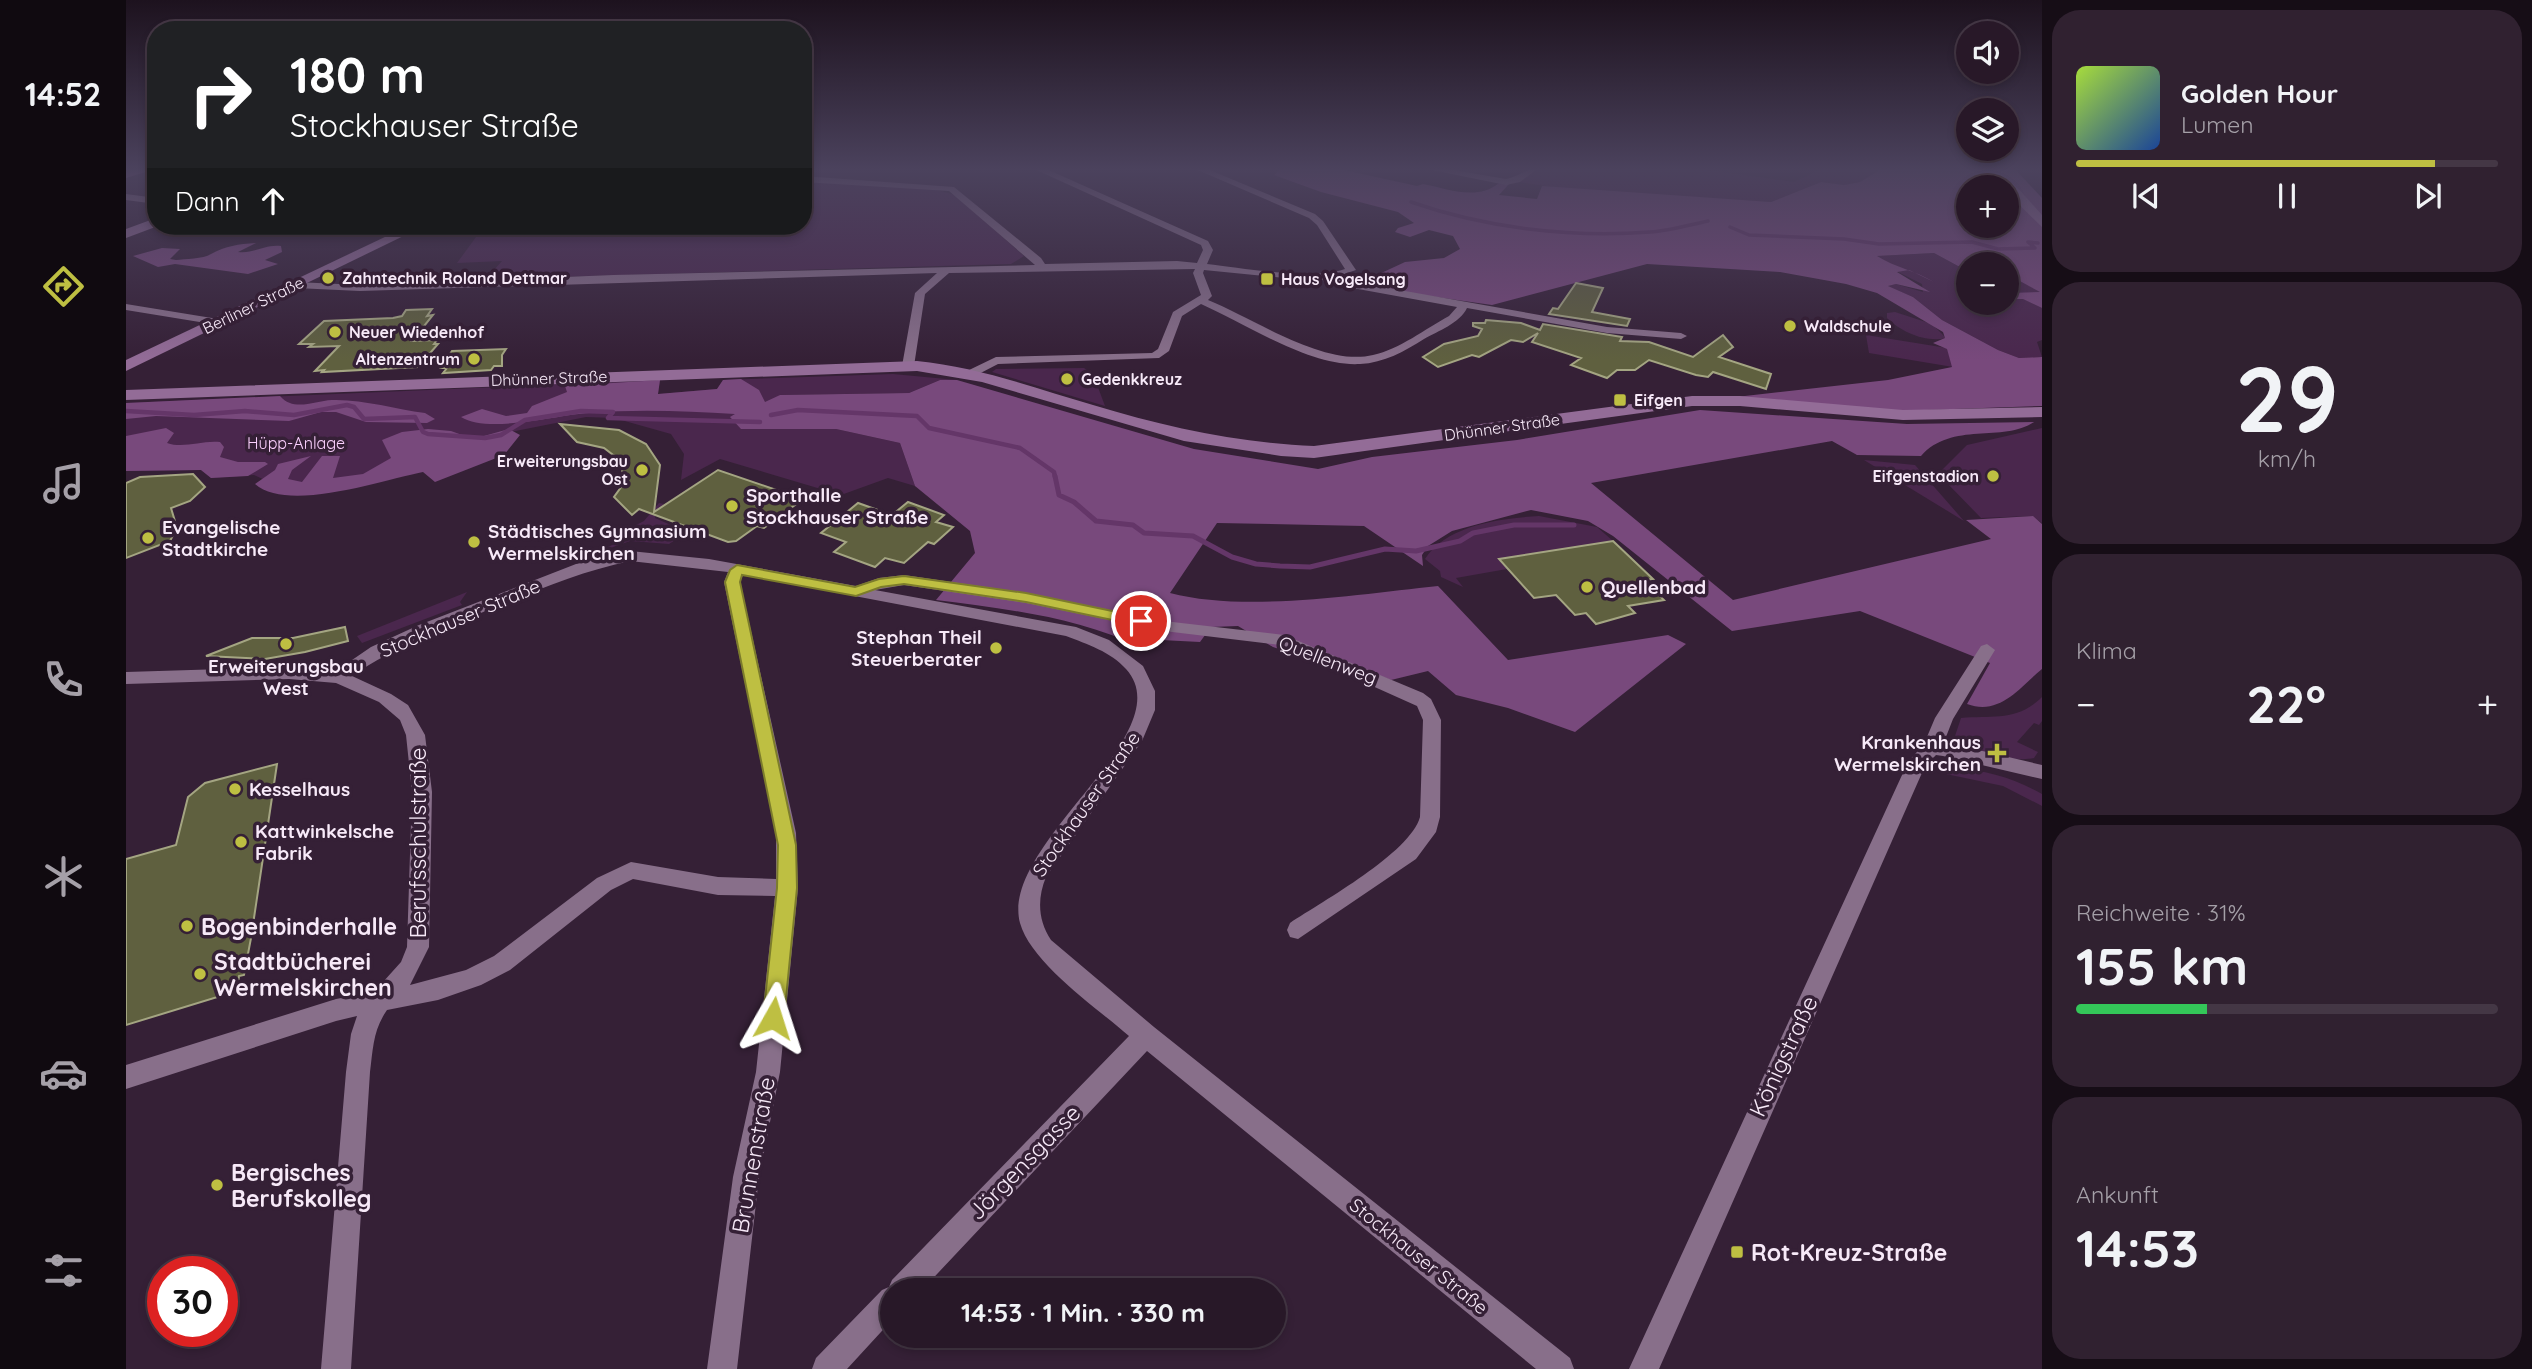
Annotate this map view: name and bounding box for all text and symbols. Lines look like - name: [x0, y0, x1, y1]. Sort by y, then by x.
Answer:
- map controls: [1956, 21, 2019, 315]
- button: sound: [1956, 21, 2019, 84]
- text: 180 m: [290, 44, 425, 105]
- icon: right: [175, 49, 266, 140]
- text: 14:52: [25, 74, 101, 114]
- text: Golden Hour: [2181, 77, 2338, 110]
- button: layers: [1956, 98, 2019, 161]
- text: Stockhauser Straße: [290, 105, 579, 145]
- text: Lumen: [2181, 110, 2254, 139]
- button: +: [1956, 175, 2019, 238]
- icon: previous: [2127, 177, 2165, 215]
- icon: pause: [2268, 177, 2306, 215]
- icon: next: [2409, 177, 2447, 215]
- icon: ahead: [254, 182, 292, 220]
- text: Dann: [175, 185, 240, 218]
- button: −: [1956, 252, 2019, 315]
- icon: directions: [39, 262, 88, 311]
- place label: Zahntechnik Roland Dettmar: [342, 268, 567, 288]
- place label: Haus Vogelsang: [1281, 269, 1406, 289]
- marker: Zahntechnik Roland Dettmar: [320, 270, 336, 286]
- marker: Haus Vogelsang: [1259, 271, 1275, 287]
- street label: Berliner Straße: [199, 272, 307, 338]
- place label: Waldschule: [1804, 316, 1892, 336]
- marker: Waldschule: [1782, 318, 1798, 334]
- place label: Neuer Wiedenhof: [349, 322, 484, 342]
- marker: Neuer Wiedenhof: [327, 324, 343, 340]
- text: 29: [2235, 341, 2339, 455]
- place label: Altenzentrum: [356, 349, 460, 369]
- marker: Altenzentrum: [466, 351, 482, 367]
- street label: Dhünner Straße: [490, 366, 608, 390]
- place label: Gedenkkreuz: [1081, 369, 1182, 389]
- marker: Gedenkkreuz: [1059, 371, 1075, 387]
- place label: Eifgen: [1634, 390, 1683, 410]
- marker: Eifgen: [1612, 392, 1628, 408]
- street label: Dhünner Straße: [1443, 409, 1561, 445]
- park label: Hüpp-Anlage: [247, 433, 345, 453]
- text: km/h: [2258, 444, 2316, 473]
- place label: Erweiterungsbau Ost: [497, 451, 628, 489]
- icon: music: [39, 459, 88, 508]
- marker: Erweiterungsbau Ost: [634, 462, 650, 478]
- place label: Eifgenstadion: [1873, 466, 1979, 486]
- marker: Eifgenstadion: [1985, 468, 2001, 484]
- place label: Sporthalle Stockhauser Straße: [746, 483, 928, 529]
- marker: Sporthalle Stockhauser Straße: [724, 498, 740, 514]
- place label: Evangelische Stadtkirche: [162, 515, 280, 561]
- place label: Städtisches Gymnasium Wermelskirchen: [488, 519, 707, 565]
- marker: Evangelische Stadtkirche: [140, 530, 156, 546]
- marker: Städtisches Gymnasium Wermelskirchen: [466, 534, 482, 550]
- street label: Stockhauser Straße: [376, 573, 544, 663]
- place label: Quellenbad: [1601, 575, 1706, 599]
- marker: Quellenbad: [1579, 579, 1595, 595]
- pin: [1111, 591, 1171, 651]
- icon: arrive: [1122, 602, 1160, 640]
- place label: Stephan Theil Steuerberater: [851, 625, 982, 671]
- street label: Quellenweg: [1275, 630, 1381, 690]
- marker: Erweiterungsbau West: [278, 636, 294, 652]
- text: Klima: [2076, 636, 2137, 665]
- marker: Stephan Theil Steuerberater: [988, 640, 1004, 656]
- place label: Erweiterungsbau West: [208, 654, 364, 700]
- icon: phone: [39, 655, 88, 704]
- text: 22°: [2246, 671, 2326, 736]
- text: −: [2076, 680, 2096, 728]
- text: +: [2477, 680, 2498, 728]
- street label: Stockhauser Straße: [1027, 727, 1145, 881]
- place label: Krankenhaus Wermelskirchen: [1834, 730, 1981, 776]
- marker: Krankenhaus Wermelskirchen: [1987, 743, 2007, 763]
- street label: Berufsschulstraße: [403, 747, 432, 939]
- place label: Kesselhaus: [249, 777, 350, 801]
- marker: Kesselhaus: [227, 781, 243, 797]
- place label: Kattwinkelsche Fabrik: [255, 819, 394, 865]
- marker: Kattwinkelsche Fabrik: [233, 834, 249, 850]
- icon: climate: [39, 852, 88, 901]
- text: Reichweite · 31%: [2076, 898, 2246, 927]
- place label: Bogenbinderhalle: [201, 912, 397, 941]
- marker: Bogenbinderhalle: [179, 918, 195, 934]
- text: 155 km: [2076, 933, 2248, 998]
- place label: Stadtbücherei Wermelskirchen: [214, 947, 392, 1002]
- marker: Stadtbücherei Wermelskirchen: [192, 966, 208, 982]
- position arrow: [736, 981, 810, 1055]
- street label: Königstraße: [1742, 991, 1824, 1121]
- icon: car: [39, 1049, 88, 1098]
- street label: Brunnenstraße: [725, 1075, 781, 1235]
- street label: Jörgensgasse: [962, 1098, 1086, 1226]
- place label: Bergisches Berufskolleg: [231, 1158, 371, 1213]
- marker: Bergisches Berufskolleg: [209, 1177, 225, 1193]
- text: Ankunft: [2076, 1180, 2159, 1209]
- street label: Stockhauser Straße: [1345, 1193, 1493, 1319]
- text: 14:53: [2076, 1215, 2199, 1280]
- place label: Rot-Kreuz-Straße: [1751, 1238, 1947, 1267]
- marker: Rot-Kreuz-Straße: [1729, 1244, 1745, 1260]
- icon: filters: [39, 1246, 88, 1295]
- speed limit sign: 30: [147, 1256, 238, 1347]
- text: 14:53 · 1 Min. · 330 m: [961, 1296, 1205, 1329]

